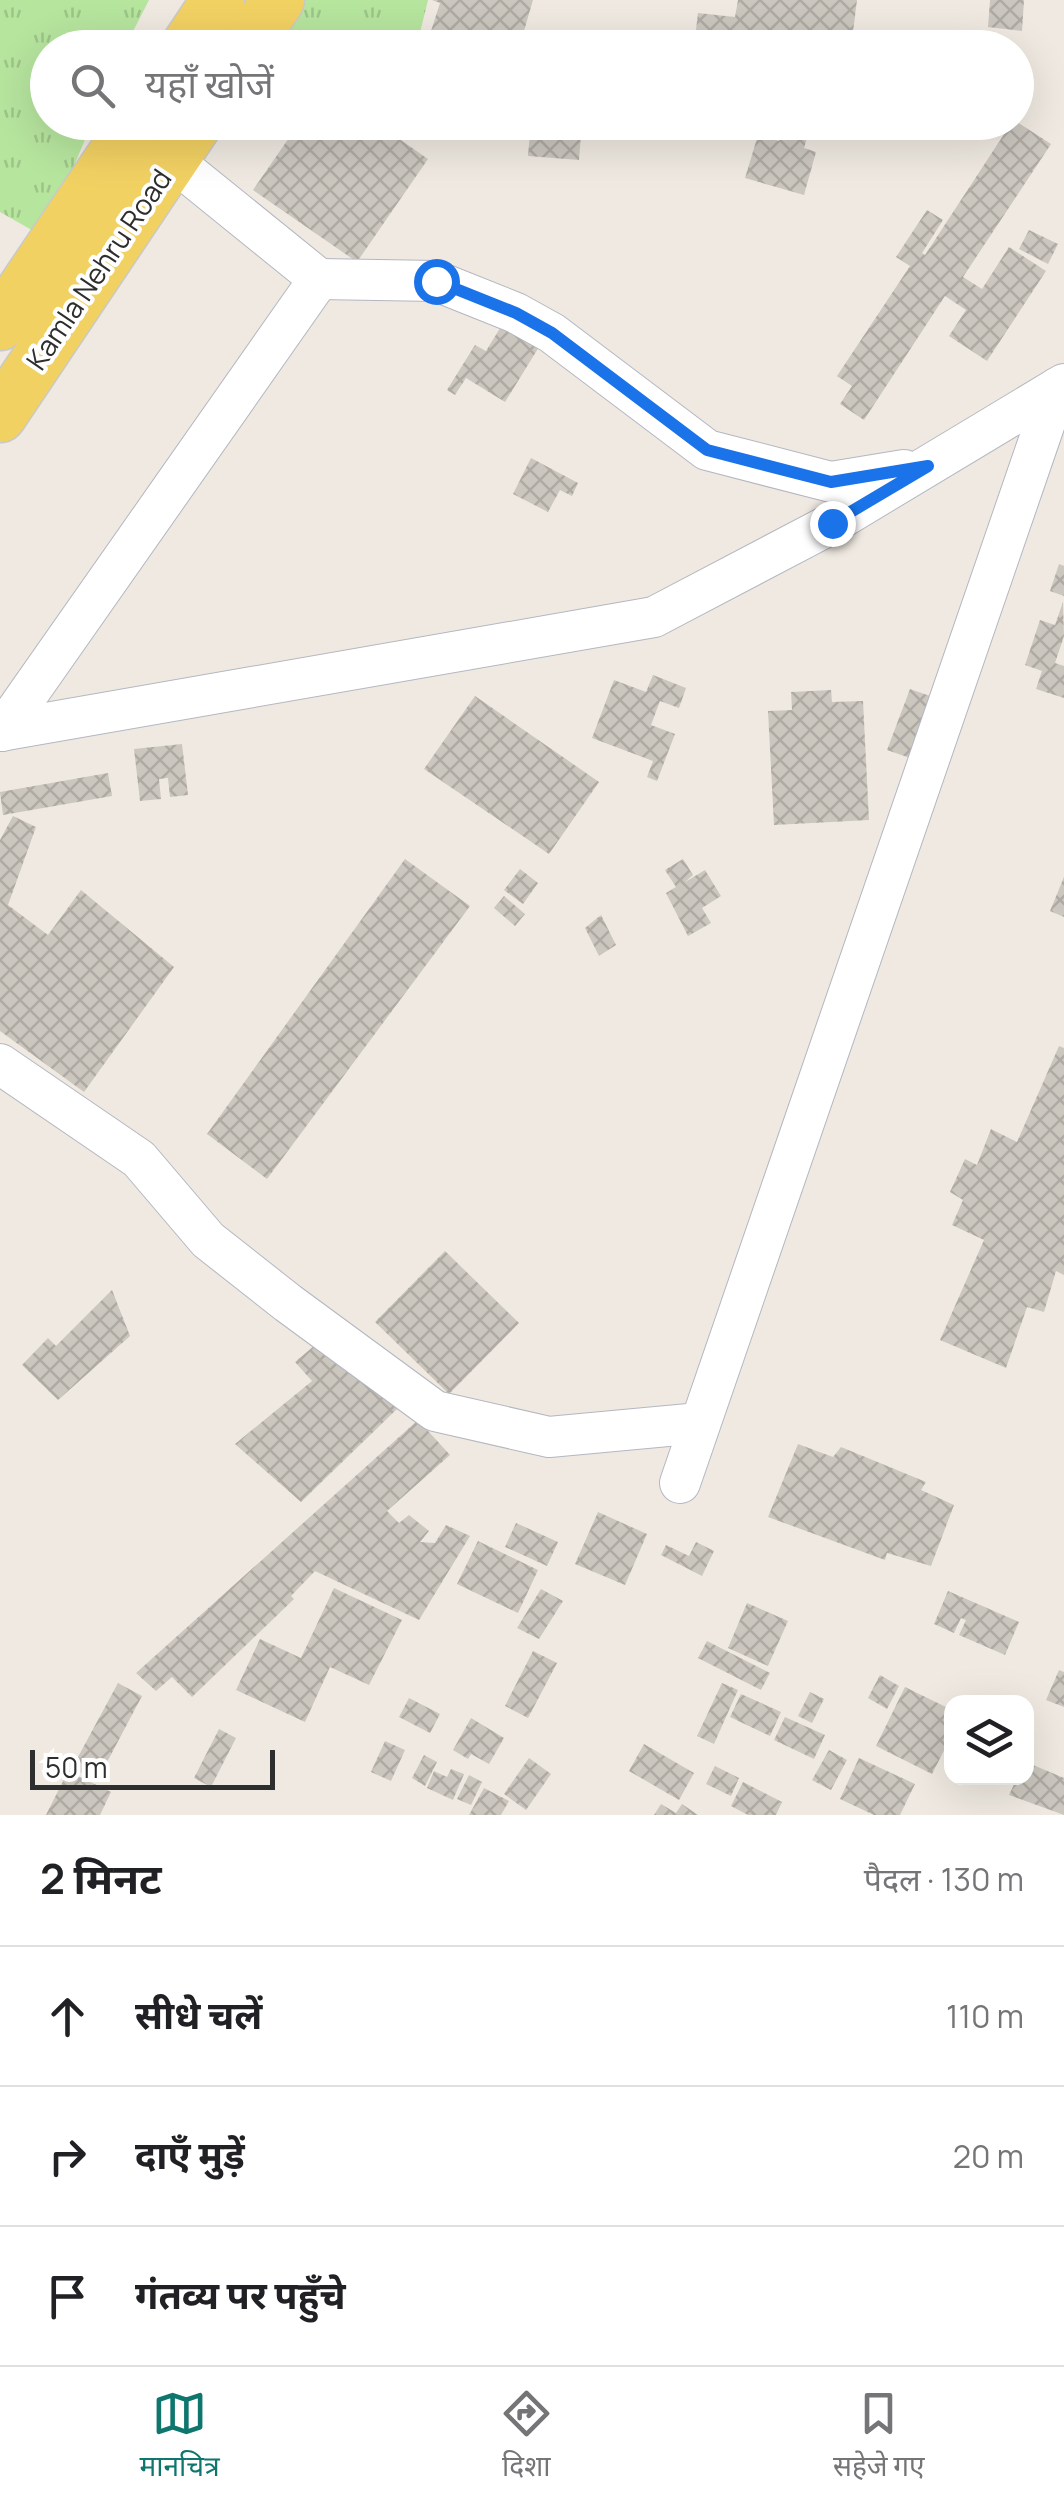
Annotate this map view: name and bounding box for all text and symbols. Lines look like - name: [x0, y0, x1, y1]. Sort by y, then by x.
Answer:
- search box: [30, 30, 1034, 140]
- text: यहाँ खोजें: [145, 57, 274, 109]
- icon: search: [65, 58, 120, 113]
- street label: Kamla Nehru Road: [17, 161, 179, 377]
- route start: [414, 259, 460, 305]
- route end: [810, 501, 856, 547]
- map controls: [944, 1695, 1034, 1785]
- button: layers: [944, 1695, 1034, 1785]
- scale bar: [30, 1745, 275, 1790]
- text: 50 m: [45, 1748, 108, 1786]
- text: 2 मिनट: [40, 1849, 162, 1907]
- text: पैदल · 130 m: [864, 1857, 1024, 1901]
- text: सीधे चलें: [135, 1988, 262, 2040]
- icon: ahead: [40, 1989, 95, 2044]
- text: 110 m: [946, 1994, 1024, 2038]
- text: दाएँ मुड़ें: [135, 2128, 245, 2180]
- icon: right: [40, 2129, 95, 2184]
- text: 20 m: [953, 2134, 1024, 2178]
- text: गंतव्य पर पहुँचे: [135, 2268, 346, 2320]
- icon: arrive: [40, 2269, 95, 2324]
- tab: मानचित्र: [140, 2386, 220, 2487]
- tab: दिशा: [499, 2386, 554, 2487]
- tab: सहेजे गए: [833, 2386, 924, 2487]

